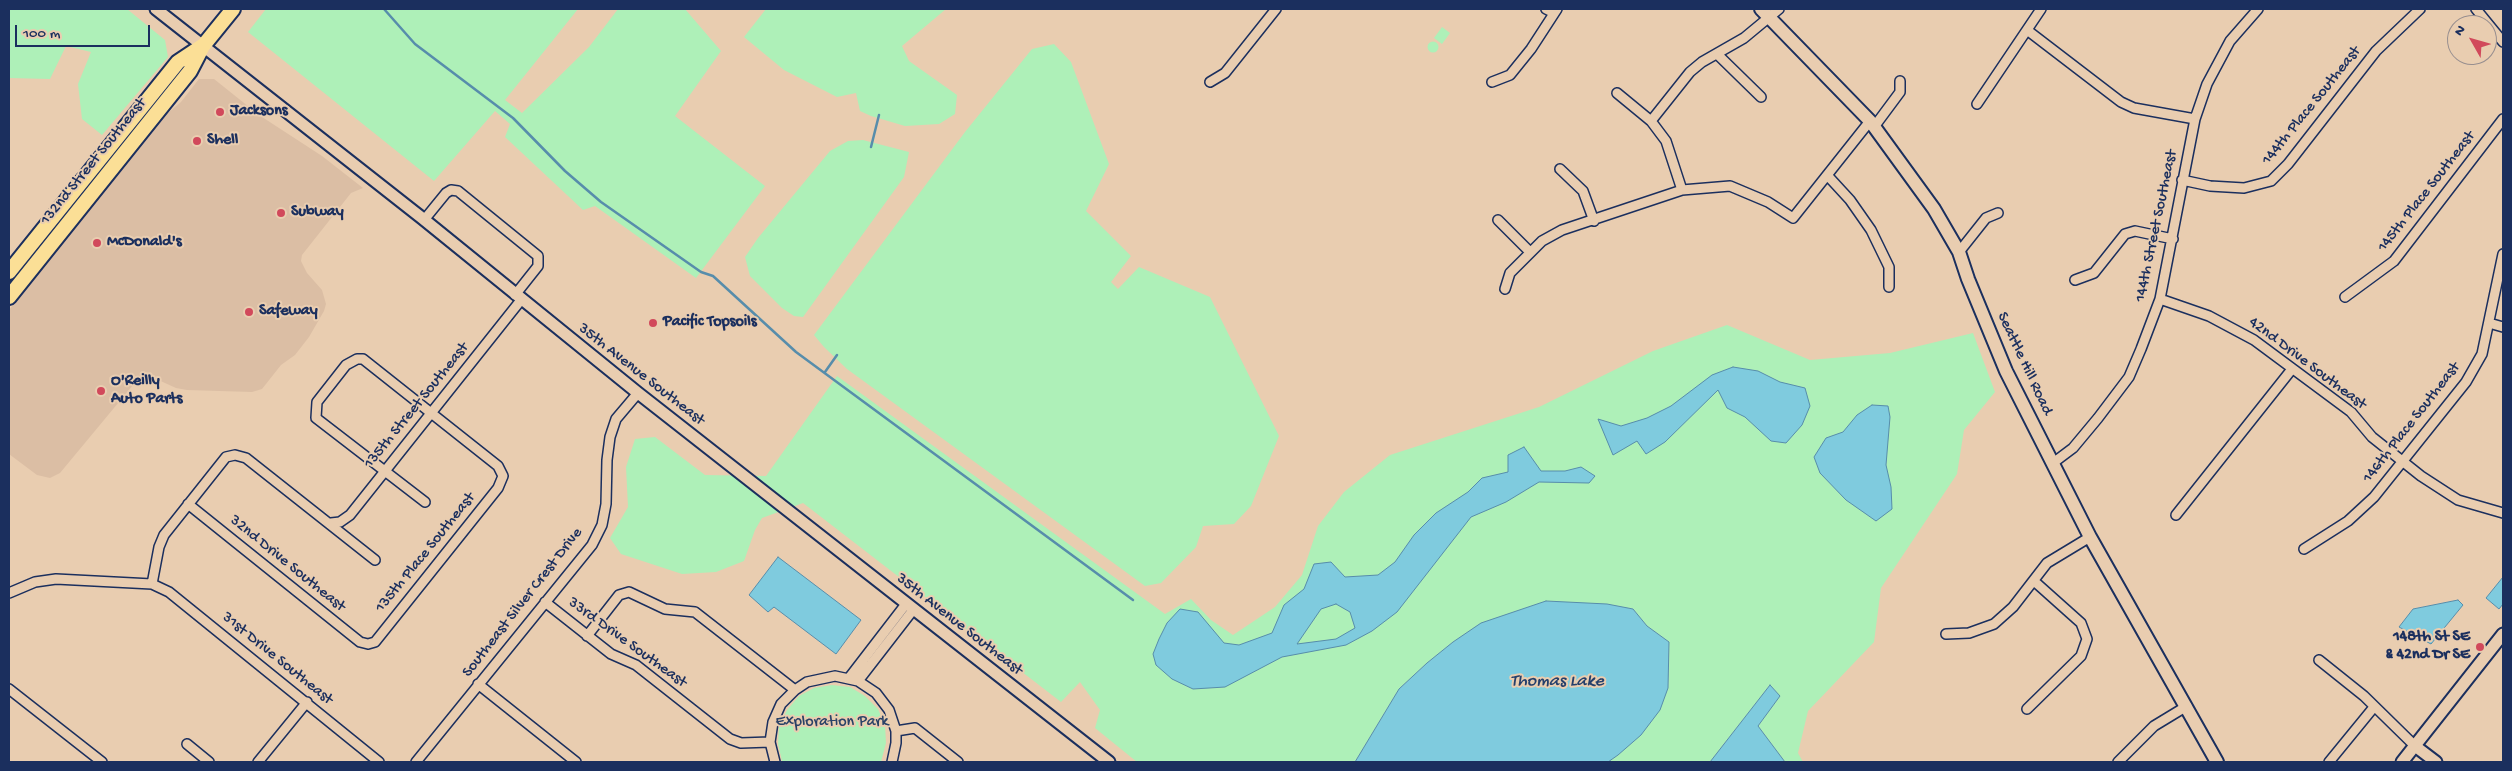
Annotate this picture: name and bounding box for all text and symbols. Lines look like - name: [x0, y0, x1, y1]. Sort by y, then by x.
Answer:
- scale bar: [18, 15, 152, 47]
- north arrow: [2447, 15, 2497, 65]
- text: N: [2451, 22, 2470, 40]
- text: 100 m: [23, 25, 60, 43]
- street label: 144th Place Southeast: [2258, 43, 2366, 169]
- street label: 132nd Street Southeast: [37, 95, 151, 229]
- place label: Jacksons: [230, 102, 288, 122]
- marker: Jacksons: [214, 106, 226, 118]
- street label: 145th Place Southeast: [2374, 128, 2480, 256]
- place label: Shell: [207, 131, 238, 151]
- marker: Shell: [191, 135, 203, 147]
- street label: 144th Street Southeast: [2132, 148, 2182, 304]
- place label: Subway: [291, 203, 344, 223]
- marker: Subway: [275, 207, 287, 219]
- place label: McDonald's: [107, 233, 182, 253]
- marker: McDonald's: [91, 237, 103, 249]
- place label: Safeway: [259, 302, 318, 322]
- marker: Safeway: [243, 306, 255, 318]
- street label: Seattle Hill Road: [1992, 309, 2056, 419]
- place label: Pacific Topsoils: [663, 313, 757, 333]
- street label: 42nd Drive Southeast: [2244, 313, 2370, 415]
- marker: Pacific Topsoils: [647, 317, 659, 329]
- street label: 35th Avenue Southeast: [574, 320, 708, 430]
- street label: 135th Street Southeast: [360, 339, 474, 473]
- street label: 146th Place Southeast: [2359, 359, 2465, 487]
- place label: O'Reilly Auto Parts: [111, 372, 182, 410]
- marker: O'Reilly Auto Parts: [95, 385, 107, 397]
- street label: 135th Place Southeast: [372, 489, 480, 617]
- street label: 32nd Drive Southeast: [225, 511, 349, 617]
- street label: Southeast Silver Crest Drive: [459, 524, 587, 682]
- street label: 35th Avenue Southeast: [892, 570, 1026, 680]
- street label: 33rd Drive Southeast: [564, 593, 690, 693]
- street label: 31st Drive Southeast: [218, 608, 336, 710]
- place label: 148th St SE & 42nd Dr SE: [2385, 628, 2470, 666]
- marker: 148th St SE & 42nd Dr SE: [2474, 641, 2486, 653]
- water label: Thomas Lake: [1510, 671, 1604, 693]
- park label: Exploration Park: [776, 713, 888, 733]

